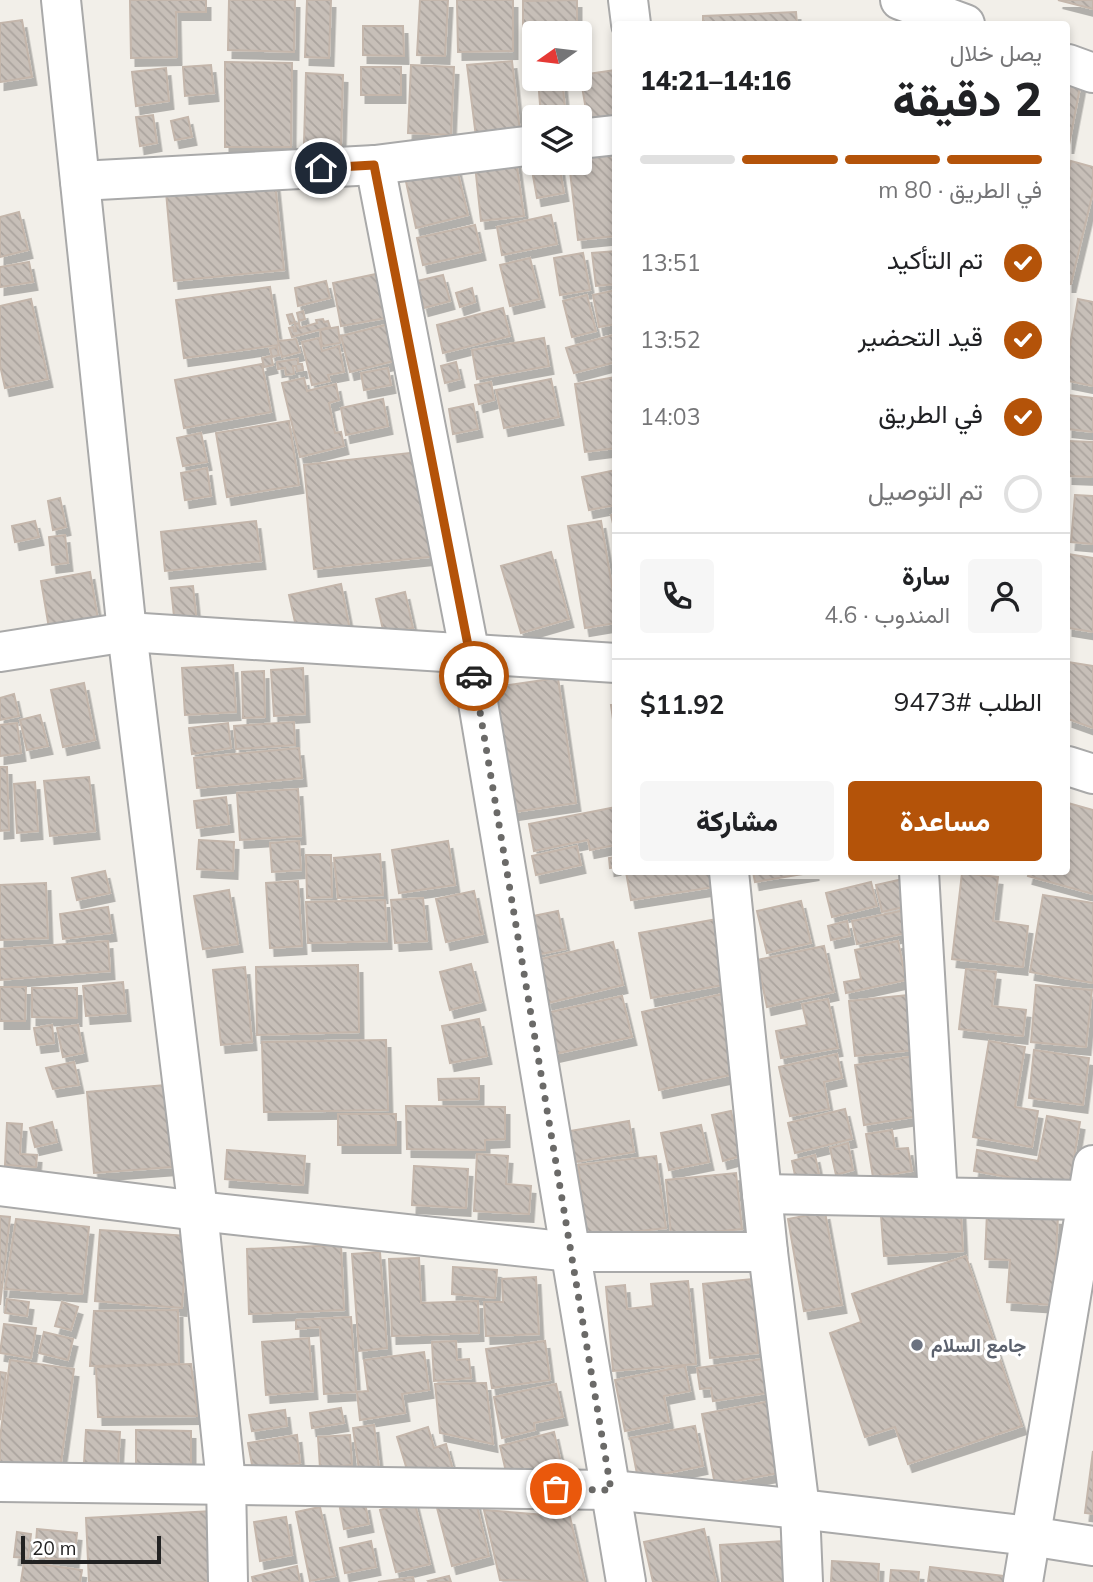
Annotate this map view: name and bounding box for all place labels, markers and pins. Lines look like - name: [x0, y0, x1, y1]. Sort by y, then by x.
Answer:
- pin: [291, 138, 351, 198]
- place label: جامع السلام: [931, 1333, 1026, 1359]
- marker: جامع السلام: [909, 1337, 925, 1353]
- pin: [526, 1459, 586, 1519]

